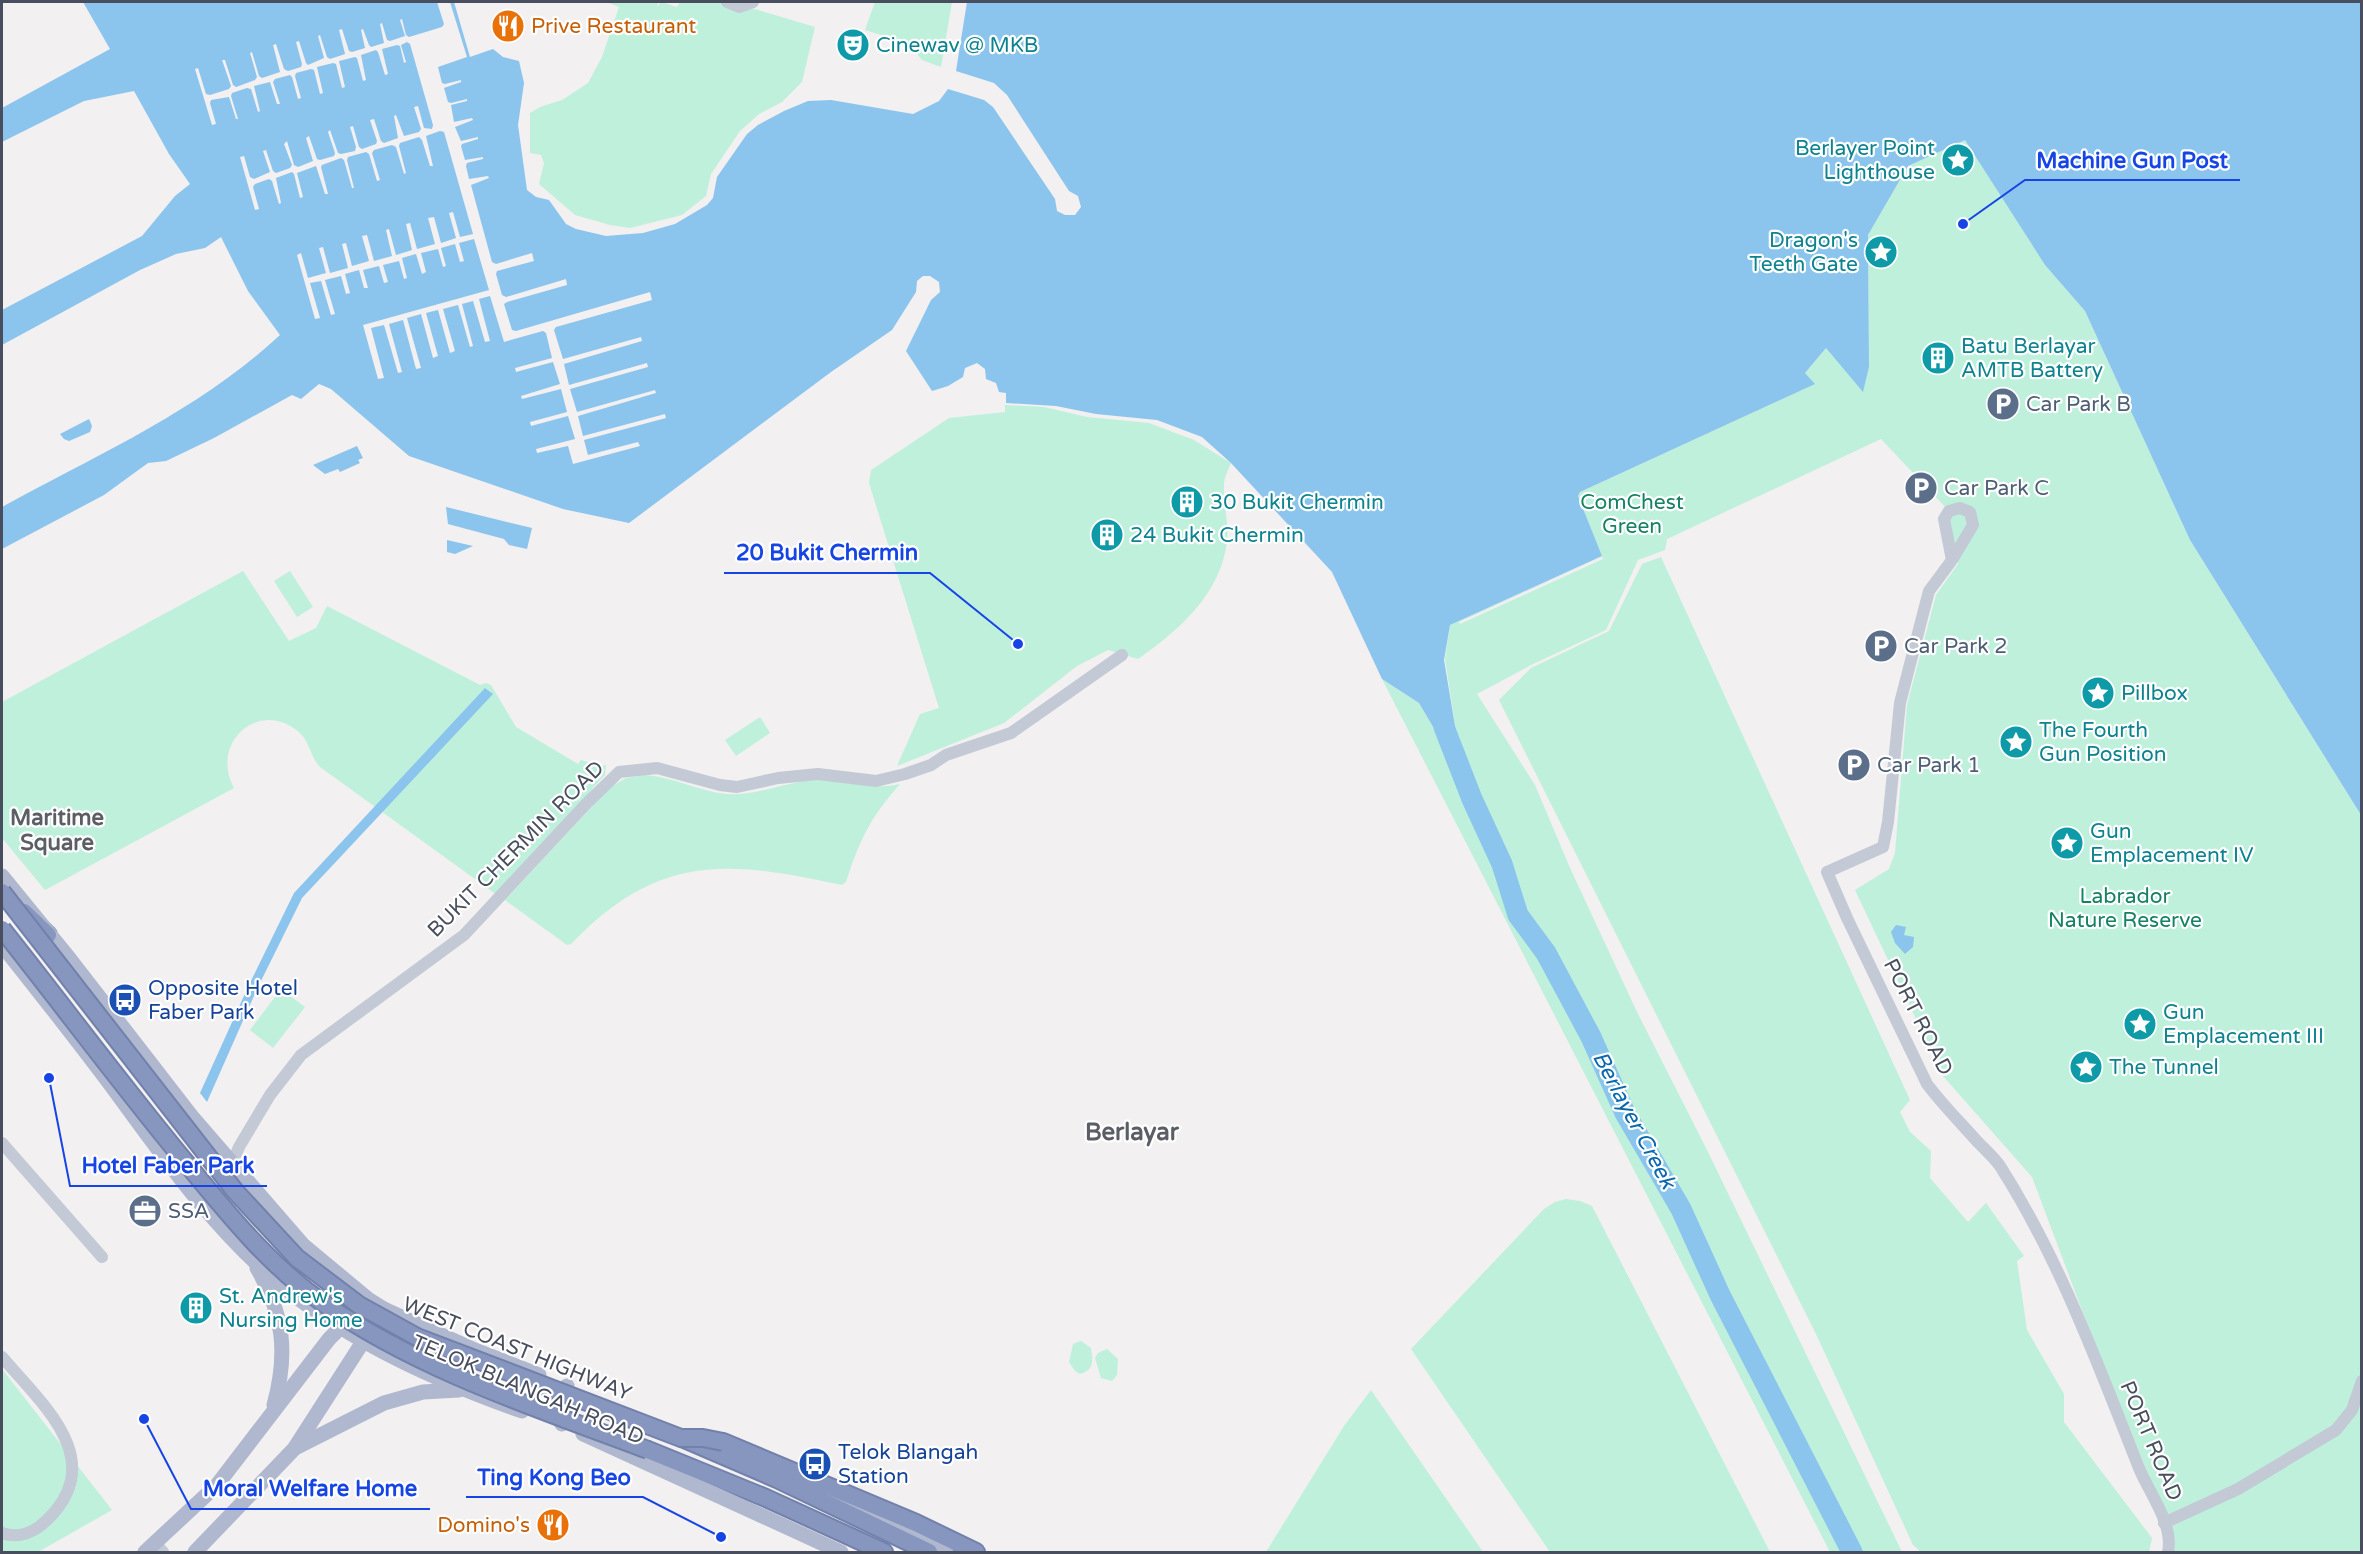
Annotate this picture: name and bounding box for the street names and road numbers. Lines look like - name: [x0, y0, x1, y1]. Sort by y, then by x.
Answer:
- street label: BUKIT CHERMIN ROAD: [423, 756, 609, 942]
- street label: PORT ROAD: [1878, 955, 1958, 1079]
- street label: WEST COAST HIGHWAY: [399, 1292, 635, 1406]
- street label: TELOK BLANGAH ROAD: [408, 1330, 648, 1450]
- street label: PORT ROAD: [2115, 1377, 2187, 1505]

